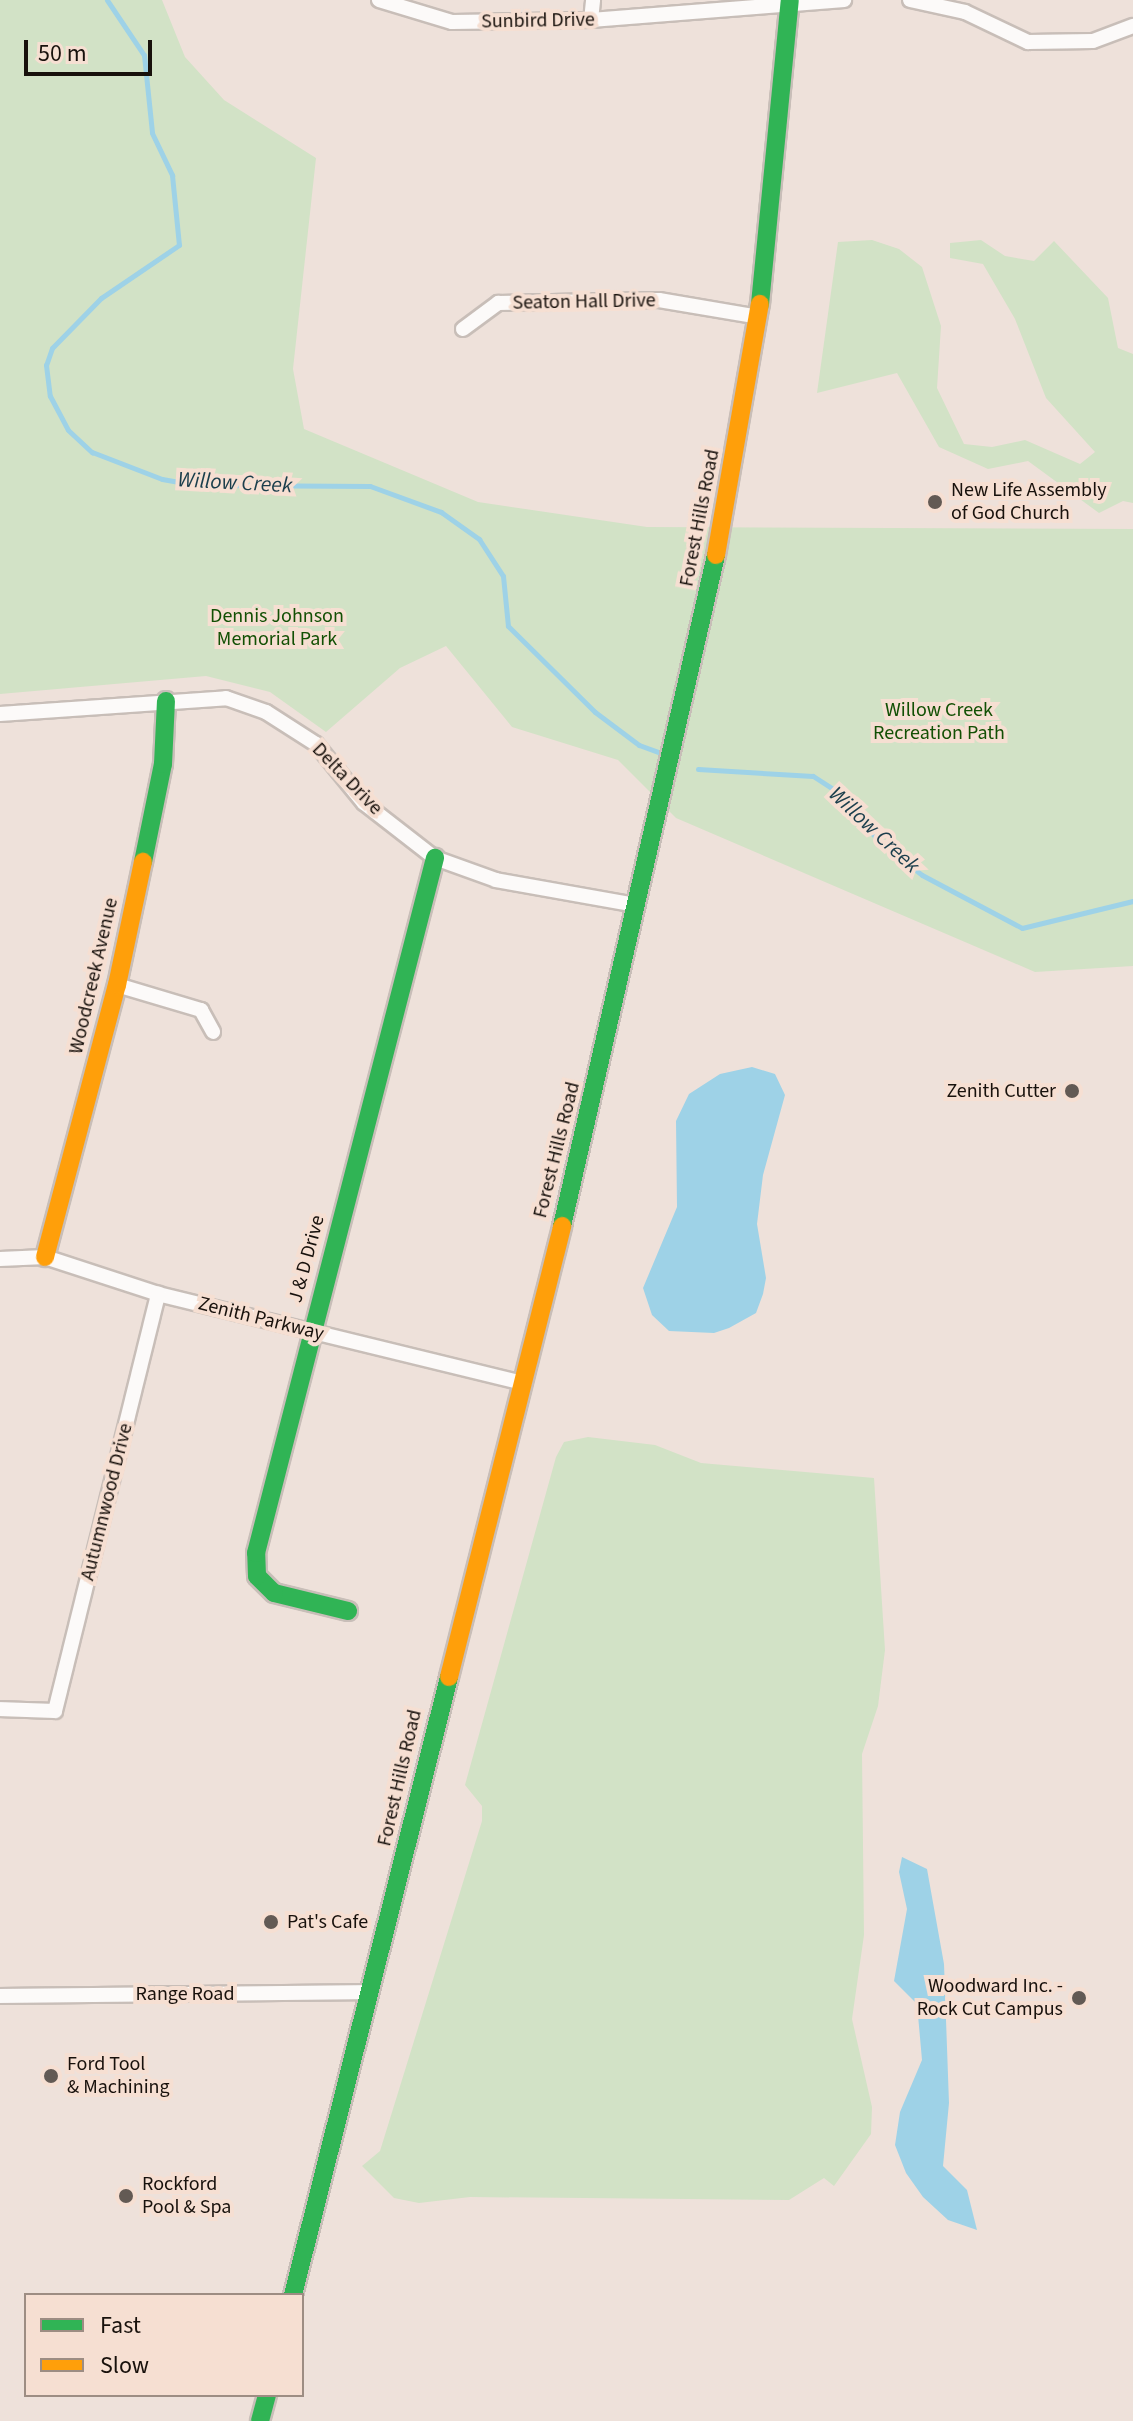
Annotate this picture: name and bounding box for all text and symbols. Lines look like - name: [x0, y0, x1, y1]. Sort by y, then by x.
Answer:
- street label: Sunbird Drive: [481, 8, 595, 34]
- scale bar: [28, 24, 156, 74]
- text: 50 m: [38, 36, 87, 71]
- street label: Seaton Hall Drive: [512, 289, 656, 315]
- street label: Forest Hills Road: [675, 447, 725, 589]
- water label: Willow Creek: [177, 467, 293, 499]
- place label: New Life Assembly of God Church: [951, 478, 1107, 525]
- marker: New Life Assembly of God Church: [926, 493, 944, 511]
- park label: Dennis Johnson Memorial Park: [210, 605, 344, 652]
- park label: Willow Creek Recreation Path: [873, 698, 1005, 745]
- street label: Delta Drive: [307, 738, 387, 820]
- water label: Willow Creek: [823, 781, 925, 879]
- street label: Woodcreek Avenue: [64, 895, 124, 1057]
- place label: Zenith Cutter: [946, 1079, 1056, 1103]
- street label: Forest Hills Road: [529, 1080, 585, 1220]
- marker: Zenith Cutter: [1063, 1082, 1081, 1100]
- street label: J & D Drive: [284, 1213, 330, 1305]
- street label: Zenith Parkway: [196, 1292, 326, 1346]
- street label: Autumnwood Drive: [76, 1421, 138, 1583]
- street label: Forest Hills Road: [373, 1707, 427, 1849]
- place label: Pat's Cafe: [287, 1910, 368, 1934]
- marker: Pat's Cafe: [262, 1913, 280, 1931]
- place label: Woodward Inc. - Rock Cut Campus: [917, 1974, 1063, 2021]
- street label: Range Road: [136, 1982, 234, 2006]
- marker: Woodward Inc. - Rock Cut Campus: [1070, 1989, 1088, 2007]
- place label: Ford Tool & Machining: [67, 2052, 170, 2099]
- marker: Ford Tool & Machining: [42, 2067, 60, 2085]
- place label: Rockford Pool & Spa: [142, 2172, 231, 2219]
- marker: Rockford Pool & Spa: [117, 2187, 135, 2205]
- legend: [24, 2293, 304, 2397]
- text: Fast: [100, 2308, 141, 2343]
- text: Slow: [100, 2348, 149, 2383]

